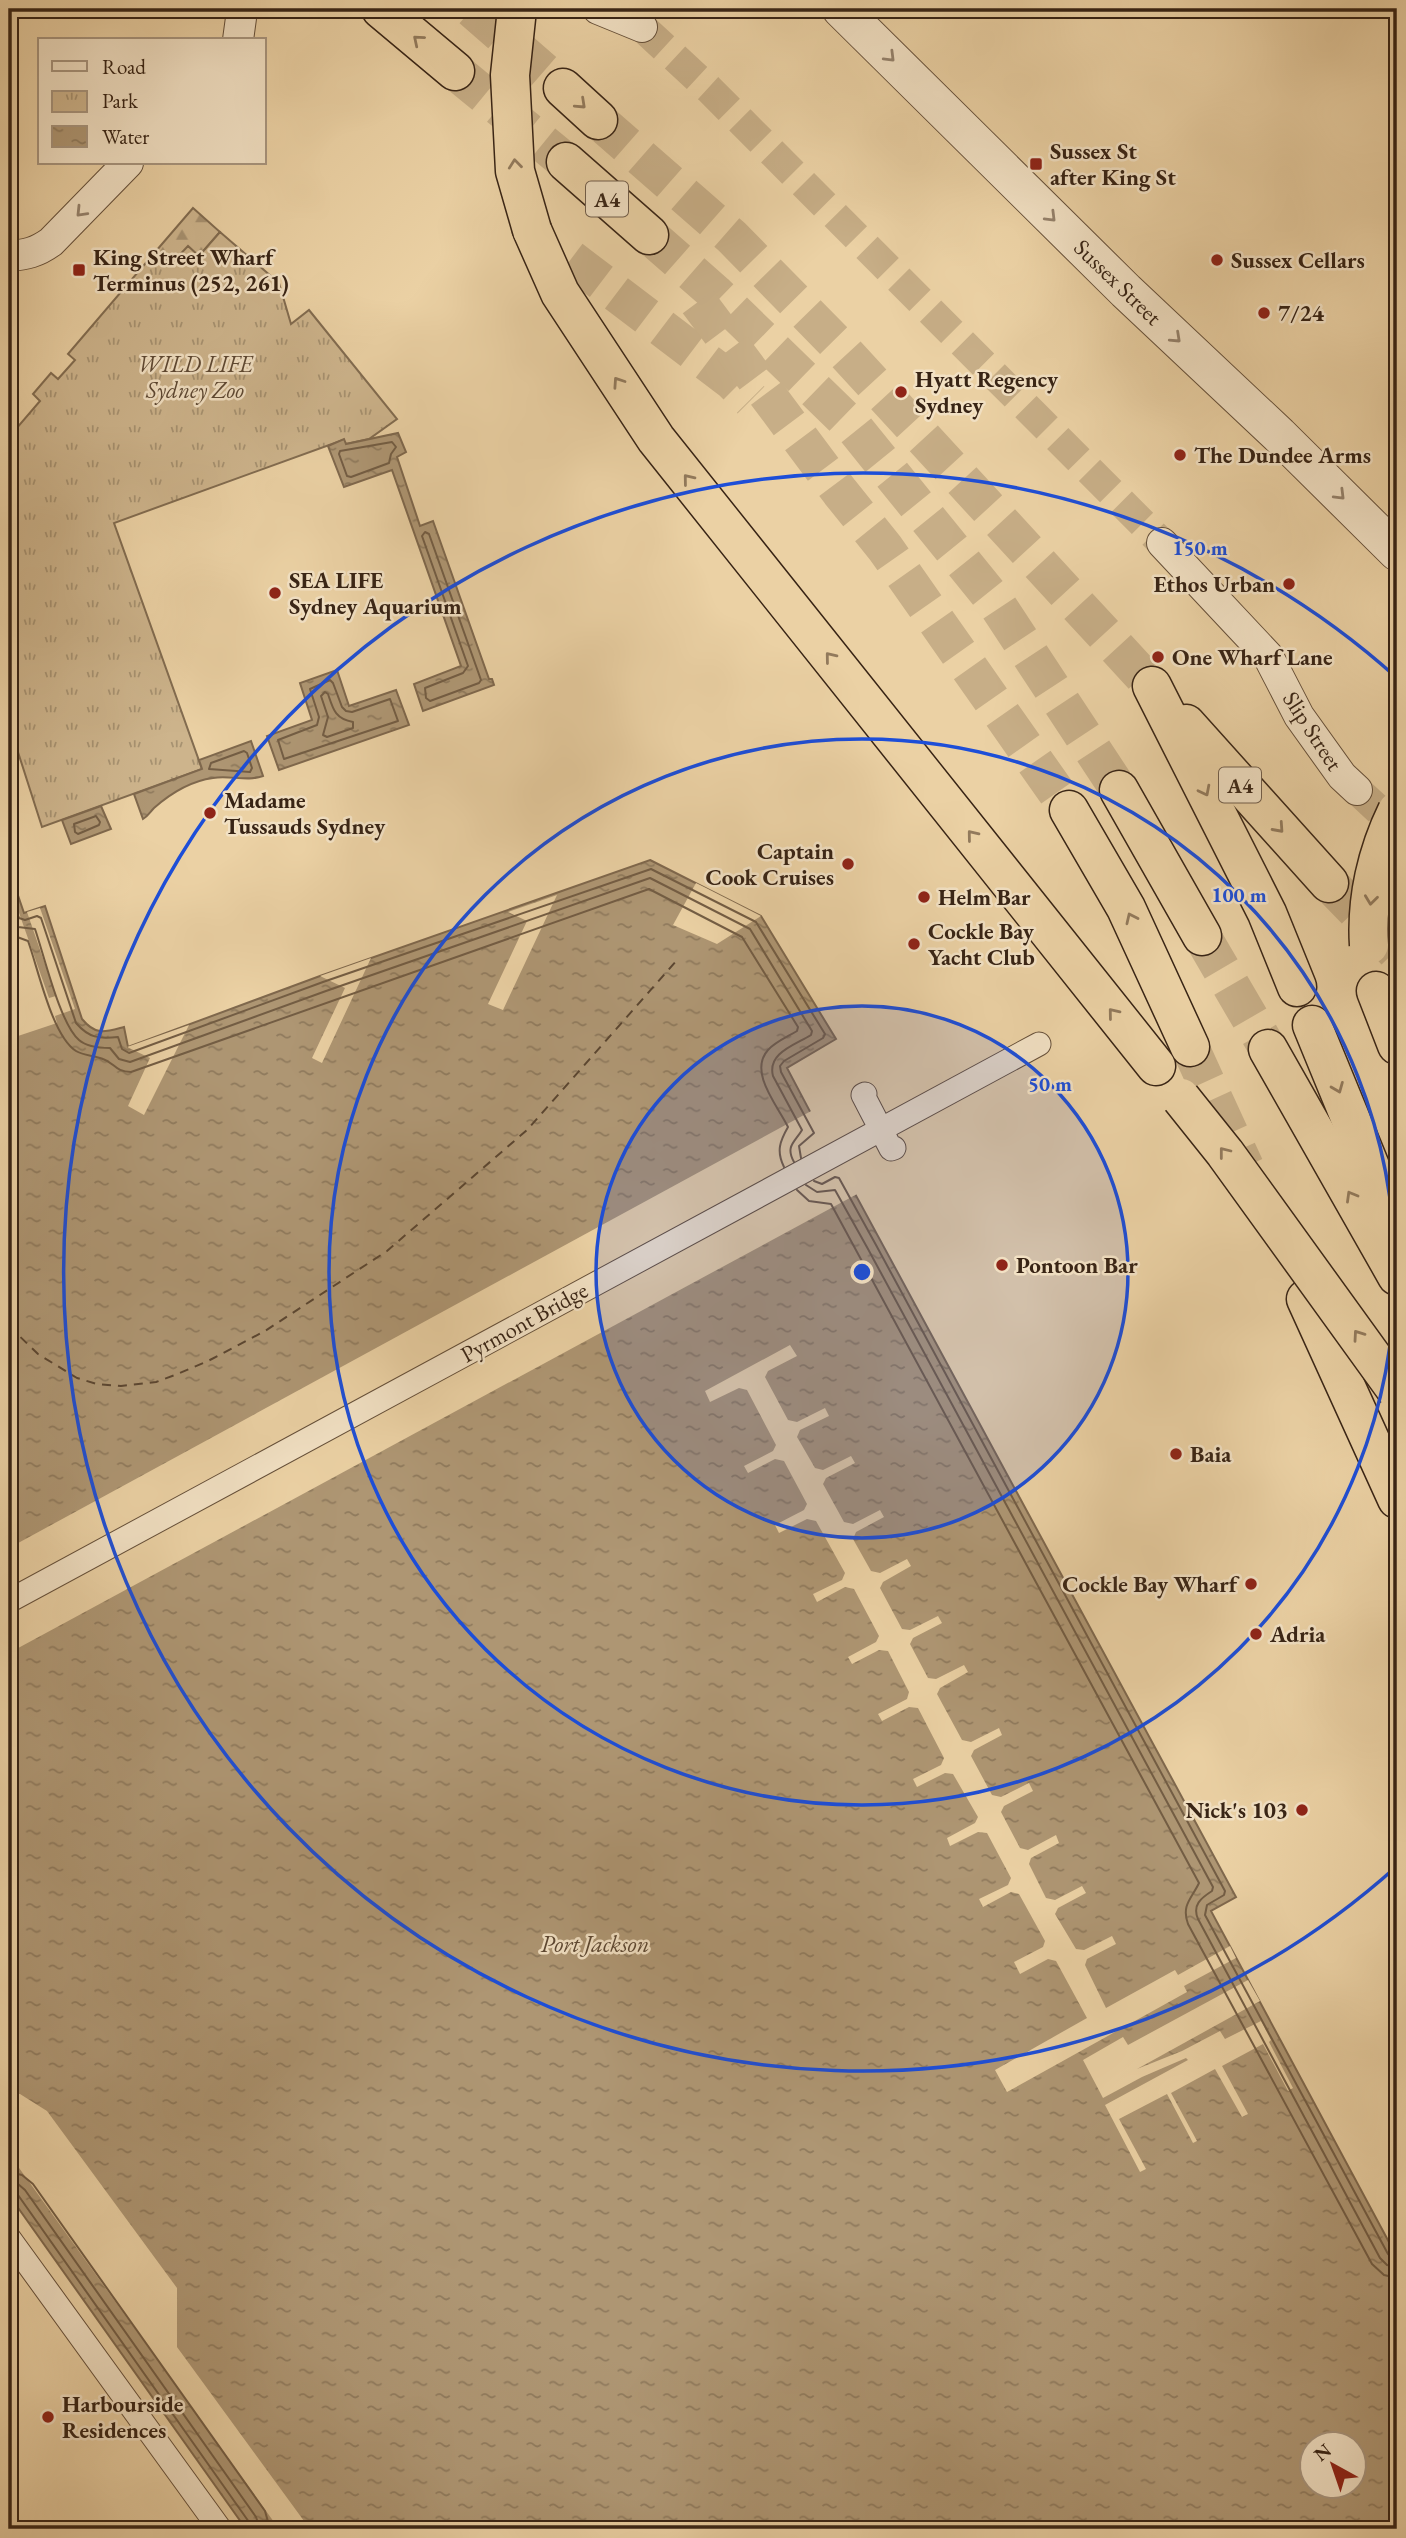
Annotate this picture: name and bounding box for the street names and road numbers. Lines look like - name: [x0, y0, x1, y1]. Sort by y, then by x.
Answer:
- road number: A4: [586, 182, 628, 216]
- street label: Sussex Street: [1068, 233, 1169, 332]
- street label: Slip Street: [1276, 686, 1350, 777]
- road number: A4: [1219, 768, 1261, 802]
- street label: Pyrmont Bridge: [455, 1275, 593, 1369]

